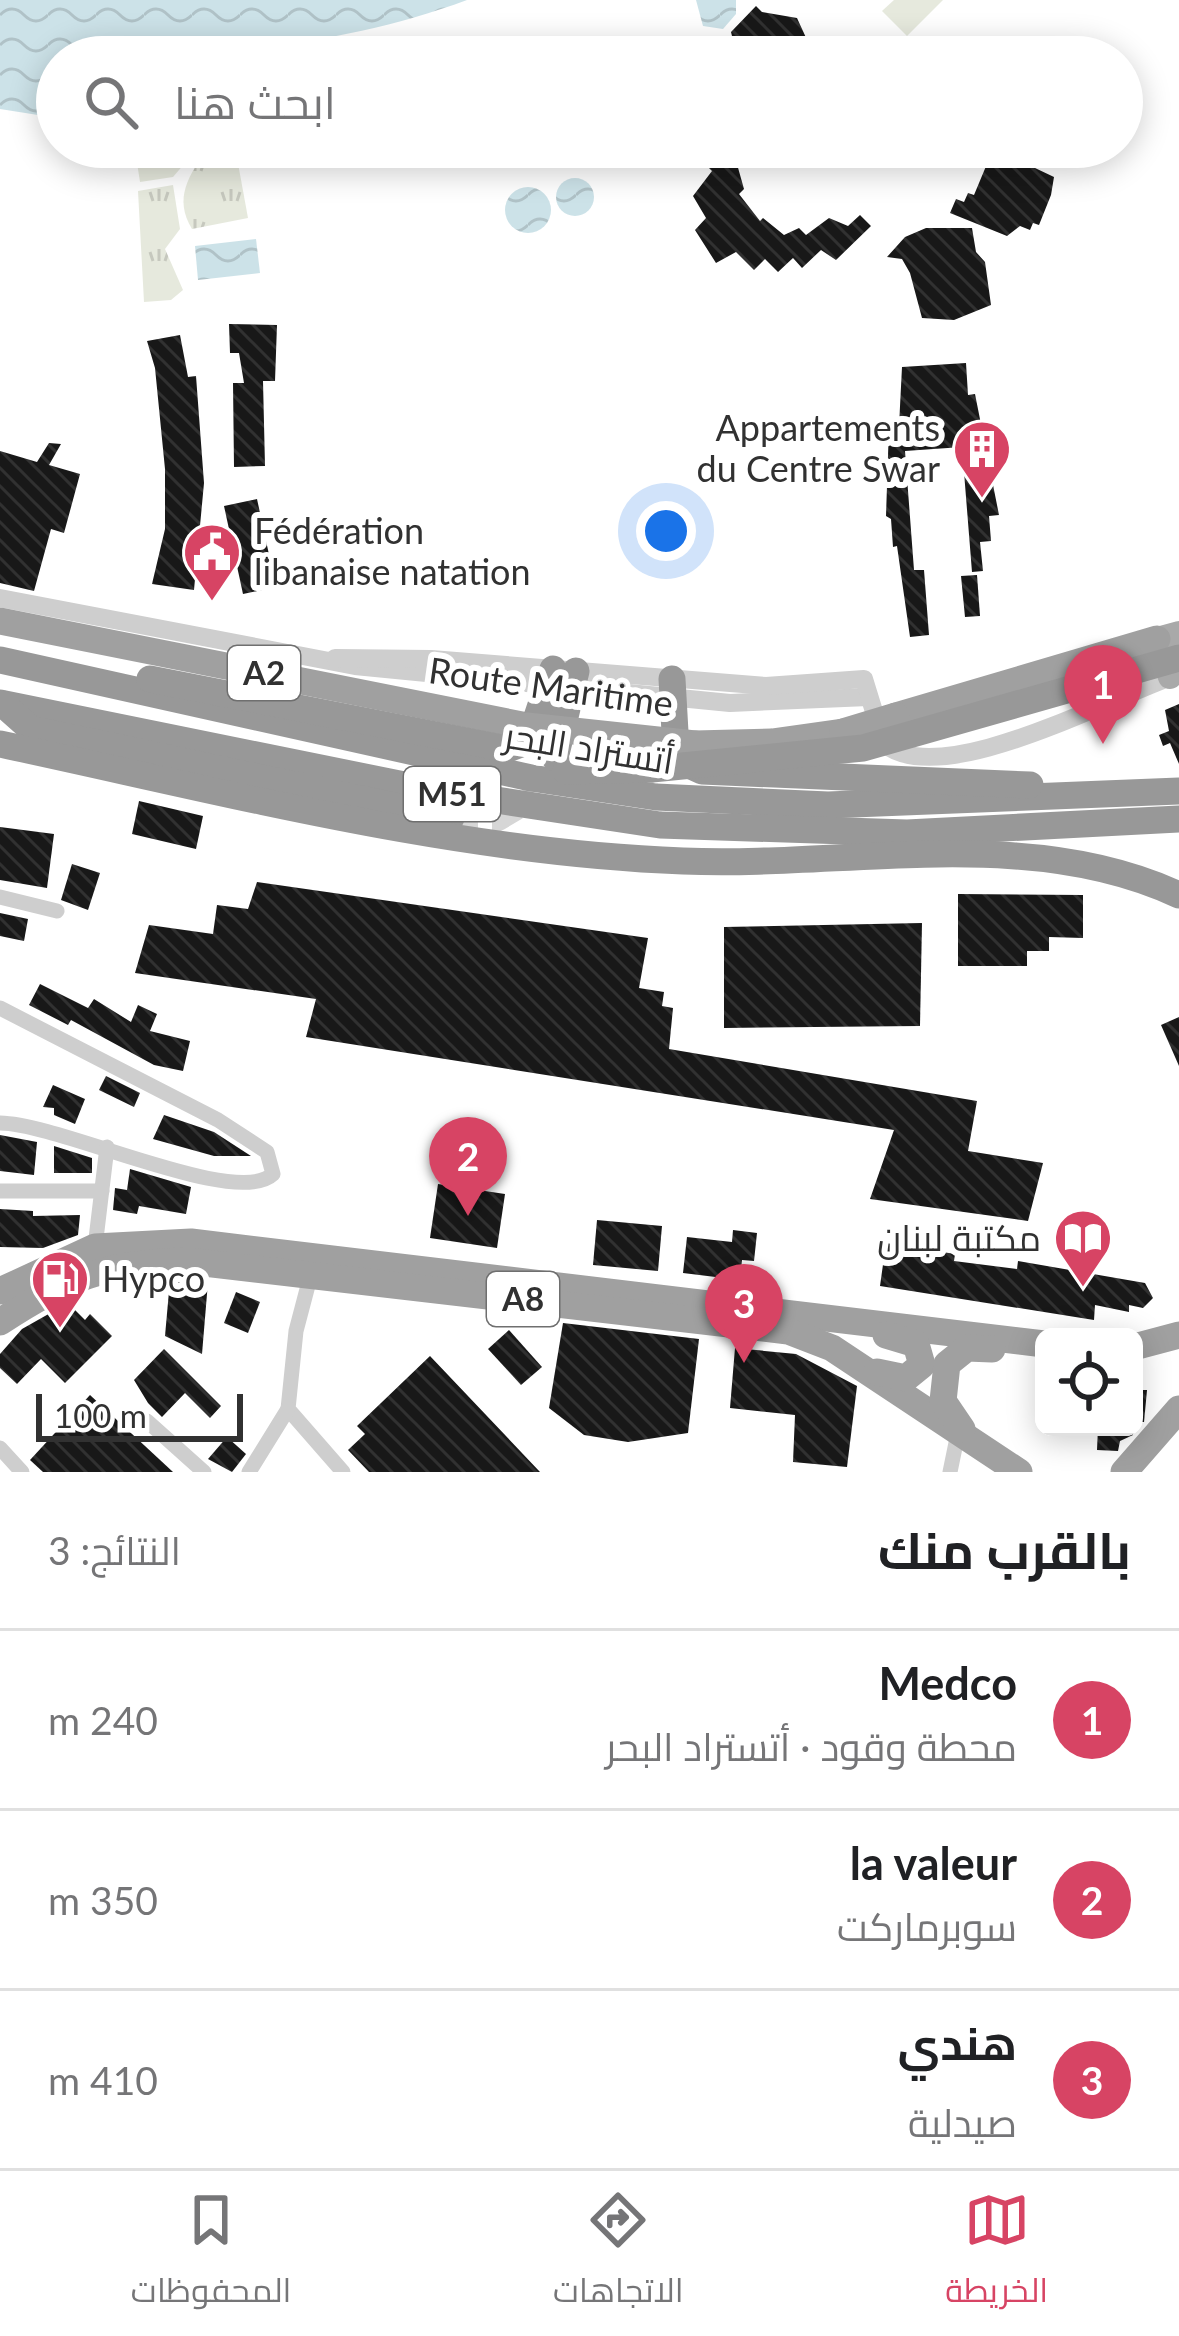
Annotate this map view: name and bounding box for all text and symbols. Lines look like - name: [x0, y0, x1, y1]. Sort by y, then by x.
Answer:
- search box: [36, 36, 1143, 168]
- icon: search: [78, 69, 144, 135]
- text: ابحث هنا: [174, 75, 336, 129]
- place label: Appartements du Centre Swar: [697, 405, 940, 490]
- building icon: Appartements du Centre Swar: [951, 418, 1013, 500]
- your location: [636, 501, 696, 561]
- place label: Fédération libanaise natation: [254, 508, 531, 593]
- public building icon: Fédération libanaise natation: [181, 521, 243, 603]
- pin: 1: [1064, 645, 1142, 744]
- road number: A2: [228, 646, 300, 700]
- street label: Route Maritime: [426, 647, 676, 725]
- street label: أتستراد البحر: [499, 712, 677, 782]
- road number: M51: [404, 767, 500, 821]
- pin: 2: [429, 1117, 507, 1216]
- library icon: مكتبة لبنان: [1052, 1207, 1114, 1289]
- place label: مكتبة لبنان: [877, 1215, 1041, 1260]
- fuel station icon: Hypco: [29, 1248, 91, 1330]
- place label: Hypco: [102, 1256, 205, 1300]
- pin: 3: [705, 1264, 783, 1363]
- road number: A8: [487, 1272, 559, 1326]
- map controls: [1035, 1328, 1143, 1436]
- button: locate: [1035, 1328, 1143, 1436]
- scale bar: [36, 1388, 243, 1441]
- text: 100 m: [54, 1395, 147, 1435]
- text: بالقرب منك: [878, 1519, 1131, 1580]
- text: النتائج: 3: [48, 1527, 181, 1573]
- text: Medco: [878, 1656, 1017, 1710]
- text: 240 m: [48, 1697, 158, 1743]
- text: 1: [1081, 1697, 1103, 1743]
- text: محطة وقود · أتستراد البحر: [605, 1723, 1017, 1769]
- text: la valeur: [850, 1836, 1017, 1890]
- text: 350 m: [48, 1877, 158, 1923]
- text: 2: [1081, 1877, 1103, 1923]
- text: سوبرماركت: [837, 1903, 1017, 1949]
- text: هندي: [898, 2016, 1017, 2070]
- text: 410 m: [48, 2057, 158, 2103]
- text: 3: [1081, 2057, 1103, 2103]
- text: صيدلية: [908, 2099, 1017, 2145]
- tab: المحفوظات: [131, 2187, 291, 2321]
- tab: الاتجاهات: [553, 2187, 684, 2321]
- tab: الخريطة: [945, 2187, 1048, 2321]

